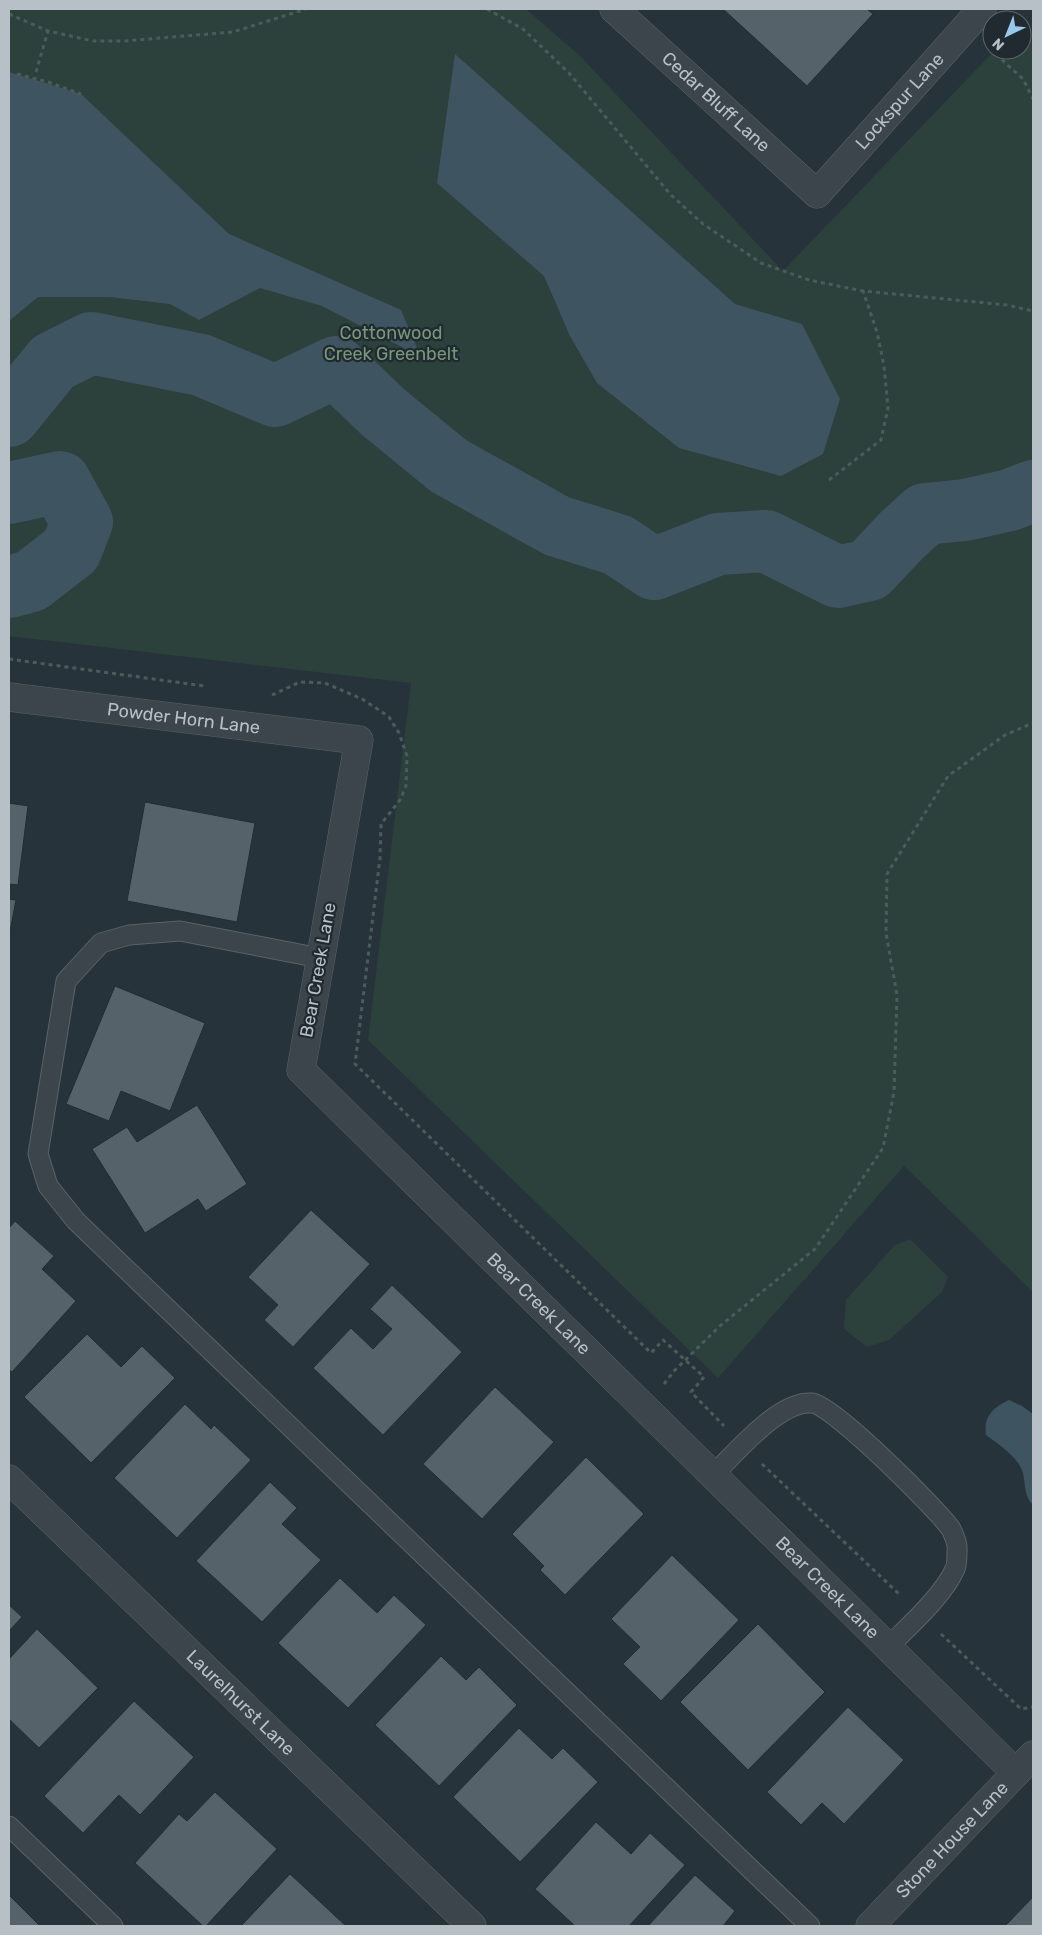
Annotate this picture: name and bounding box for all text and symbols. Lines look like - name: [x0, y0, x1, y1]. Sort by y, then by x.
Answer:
- north arrow: [982, 10, 1032, 60]
- text: N: [989, 34, 1008, 54]
- street label: Cedar Bluff Lane: [657, 47, 775, 157]
- street label: Lockspur Lane: [851, 48, 949, 154]
- park label: Cottonwood Creek Greenbelt: [324, 322, 458, 365]
- street label: Powder Horn Lane: [106, 698, 261, 739]
- street label: Bear Creek Lane: [295, 901, 341, 1039]
- street label: Bear Creek Lane: [482, 1248, 595, 1359]
- street label: Bear Creek Lane: [771, 1532, 884, 1643]
- street label: Laurelhurst Lane: [182, 1645, 300, 1760]
- street label: Stone House Lane: [891, 1777, 1013, 1903]

